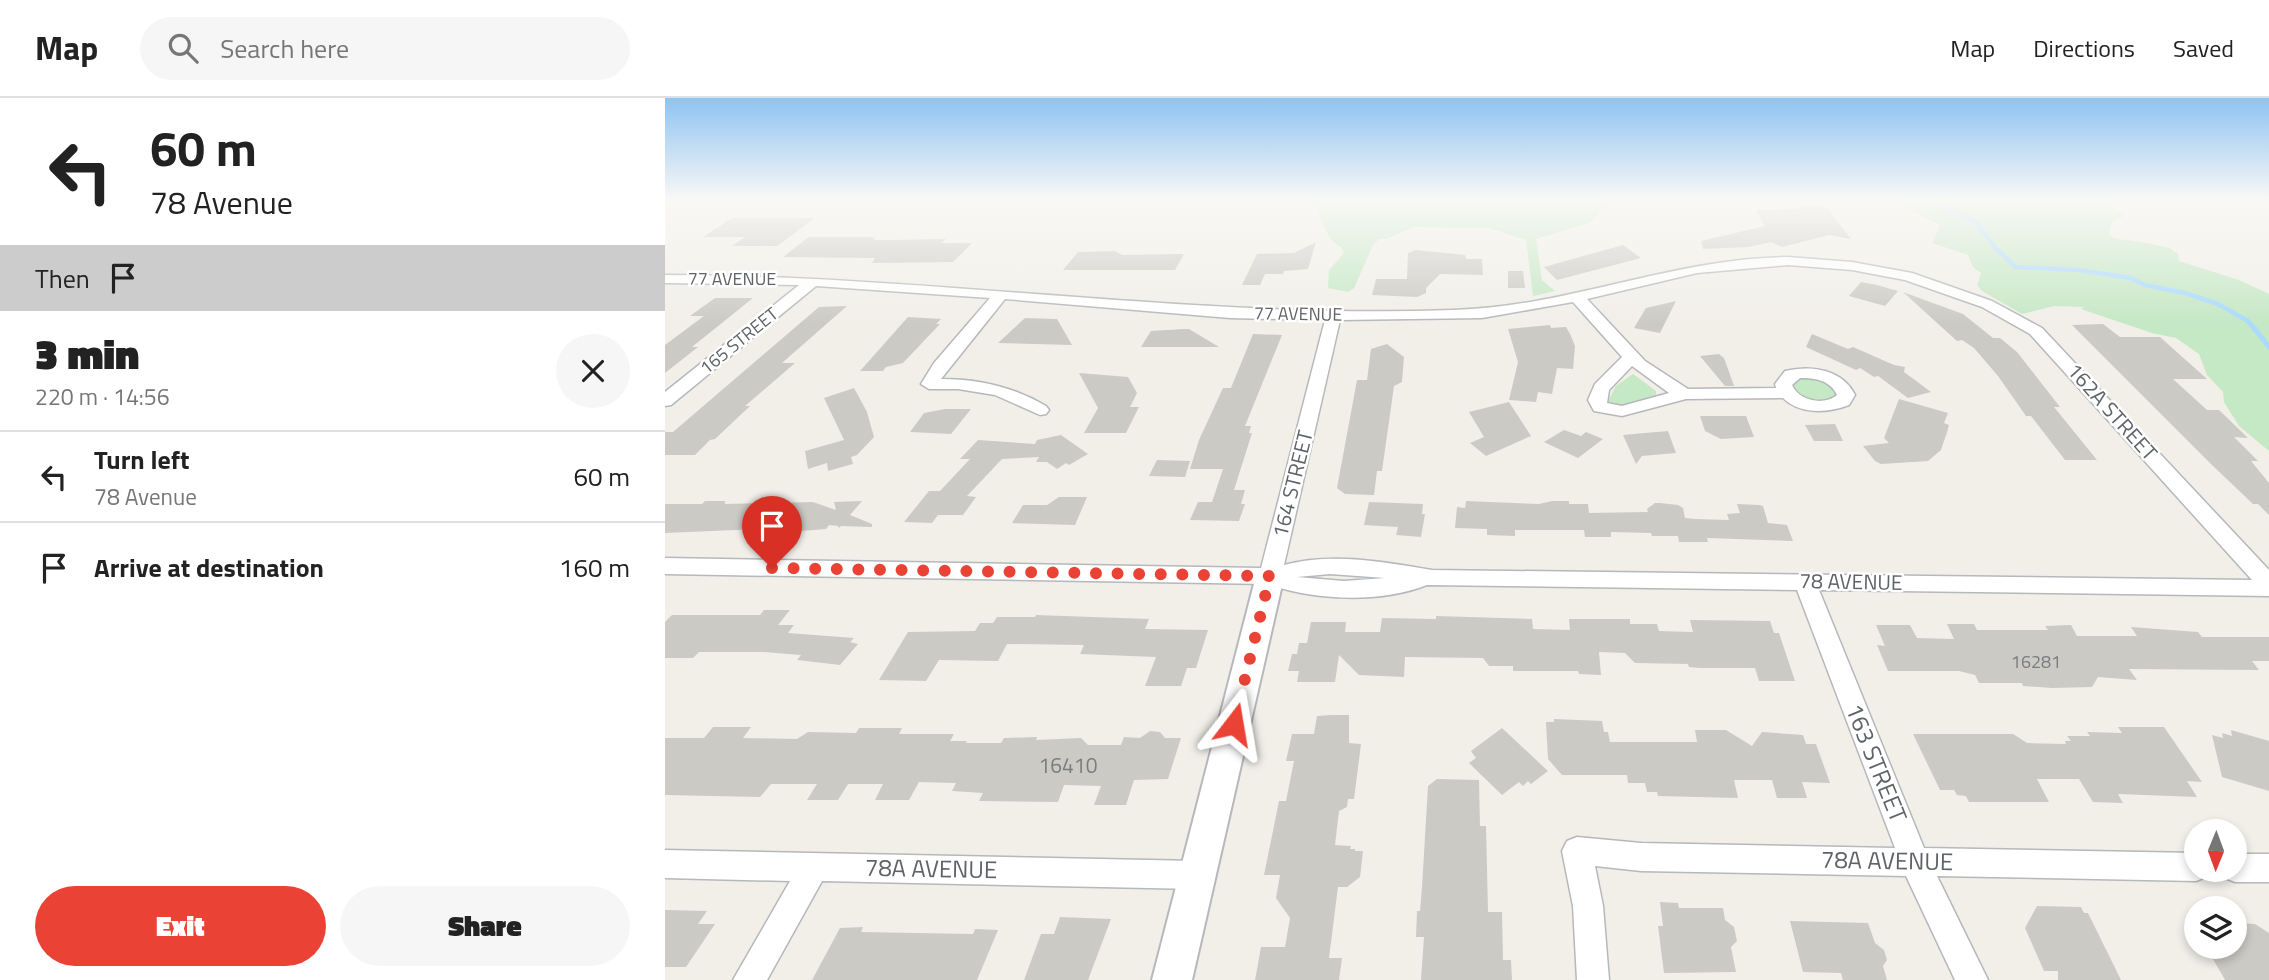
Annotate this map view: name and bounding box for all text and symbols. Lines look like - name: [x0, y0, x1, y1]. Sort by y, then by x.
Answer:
- search box: [140, 17, 630, 80]
- text: Map: [35, 23, 98, 73]
- icon: search: [164, 29, 202, 67]
- text: Search here: [220, 29, 349, 68]
- text: Map: [1950, 30, 1995, 66]
- text: Directions: [2033, 30, 2135, 66]
- text: Saved: [2173, 30, 2234, 66]
- text: 60 m: [150, 110, 257, 185]
- icon: left: [35, 126, 126, 217]
- text: 78 Avenue: [150, 178, 293, 226]
- text: Then: [35, 259, 90, 298]
- icon: arrive: [104, 259, 142, 297]
- street label: 77 AVENUE: [688, 265, 776, 292]
- street label: 77 AVENUE: [1254, 299, 1343, 328]
- street label: 165 STREET: [694, 300, 784, 381]
- text: 3 min: [35, 321, 139, 385]
- button: close: [556, 334, 630, 408]
- street label: 162A STREET: [2060, 355, 2165, 467]
- text: 220 m · 14:56: [35, 379, 170, 414]
- street label: 164 STREET: [1263, 427, 1321, 541]
- text: Turn left: [94, 440, 189, 479]
- text: 60 m: [573, 457, 630, 496]
- icon: left: [35, 458, 73, 496]
- text: 78 Avenue: [94, 479, 197, 514]
- pin: [742, 496, 802, 568]
- icon: arrive: [753, 507, 791, 545]
- text: Arrive at destination: [94, 548, 324, 587]
- text: 160 m: [559, 548, 630, 587]
- icon: arrive: [35, 549, 73, 587]
- street label: 78 AVENUE: [1799, 564, 1903, 598]
- house number: 16281: [2011, 648, 2061, 675]
- position arrow: [1197, 687, 1271, 761]
- street label: 163 STREET: [1837, 698, 1917, 828]
- house number: 16410: [1039, 749, 1097, 781]
- north arrow: [2184, 819, 2247, 882]
- map controls: [2184, 819, 2247, 959]
- street label: 78A AVENUE: [1821, 841, 1953, 879]
- street label: 78A AVENUE: [865, 849, 997, 887]
- button: Exit: [35, 886, 326, 966]
- button: Share: [340, 886, 630, 966]
- button: layers: [2184, 896, 2247, 959]

